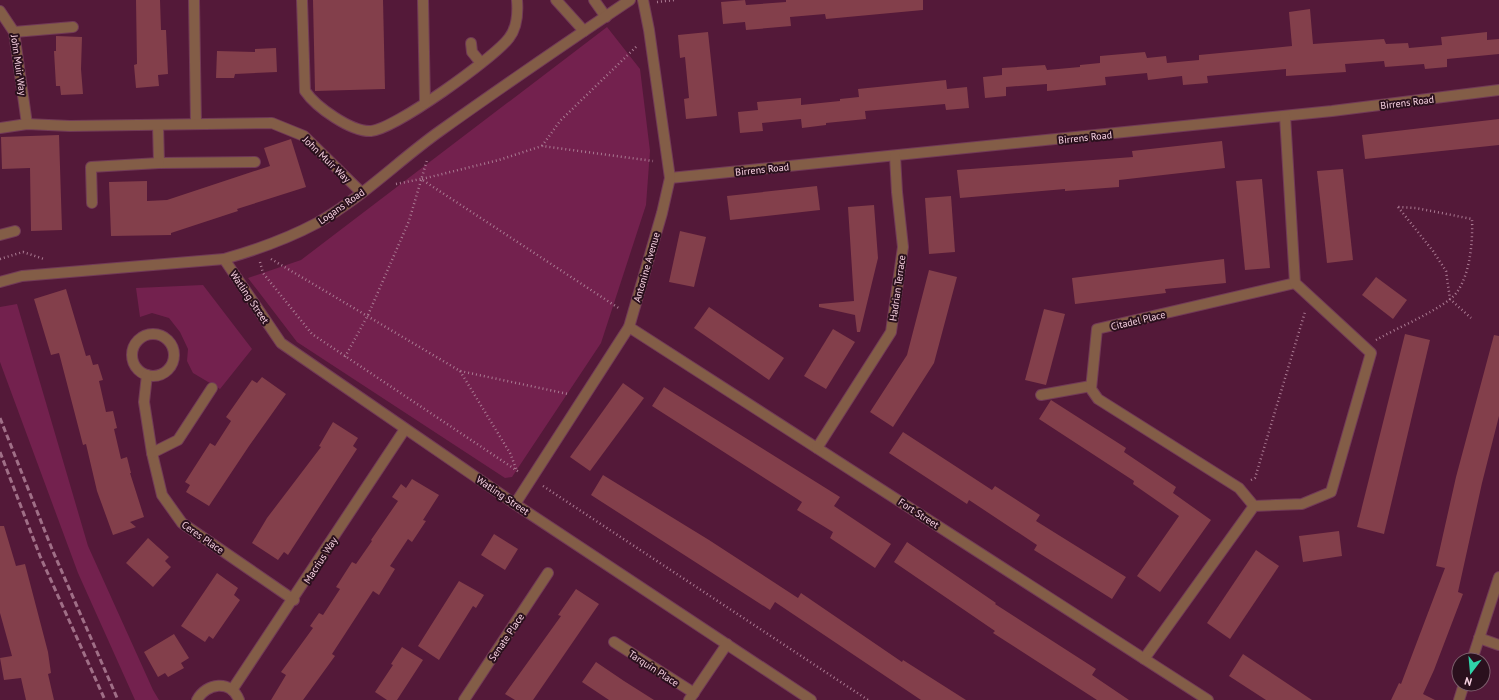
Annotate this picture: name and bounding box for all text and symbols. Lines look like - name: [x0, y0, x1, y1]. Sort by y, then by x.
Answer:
- street label: John Muir Way: [8, 33, 29, 97]
- street label: Birrens Road: [1380, 93, 1435, 112]
- street label: Birrens Road: [1058, 128, 1113, 147]
- street label: John Muir Way: [299, 133, 353, 186]
- street label: Birrens Road: [735, 160, 790, 179]
- street label: Logans Road: [316, 186, 367, 227]
- street label: Antonine Avenue: [630, 231, 663, 304]
- street label: Hadrian Terrace: [886, 254, 909, 322]
- street label: Watling Street: [227, 268, 272, 327]
- street label: Citadel Place: [1110, 308, 1167, 333]
- street label: Watling Street: [474, 473, 532, 518]
- street label: Fort Street: [896, 495, 942, 532]
- street label: Ceres Place: [179, 518, 226, 557]
- street label: Macrius Way: [301, 534, 340, 586]
- street label: Senate Place: [486, 611, 527, 664]
- street label: Tarquin Place: [626, 647, 681, 689]
- north arrow: [1451, 652, 1491, 692]
- text: N: [1463, 674, 1474, 689]

